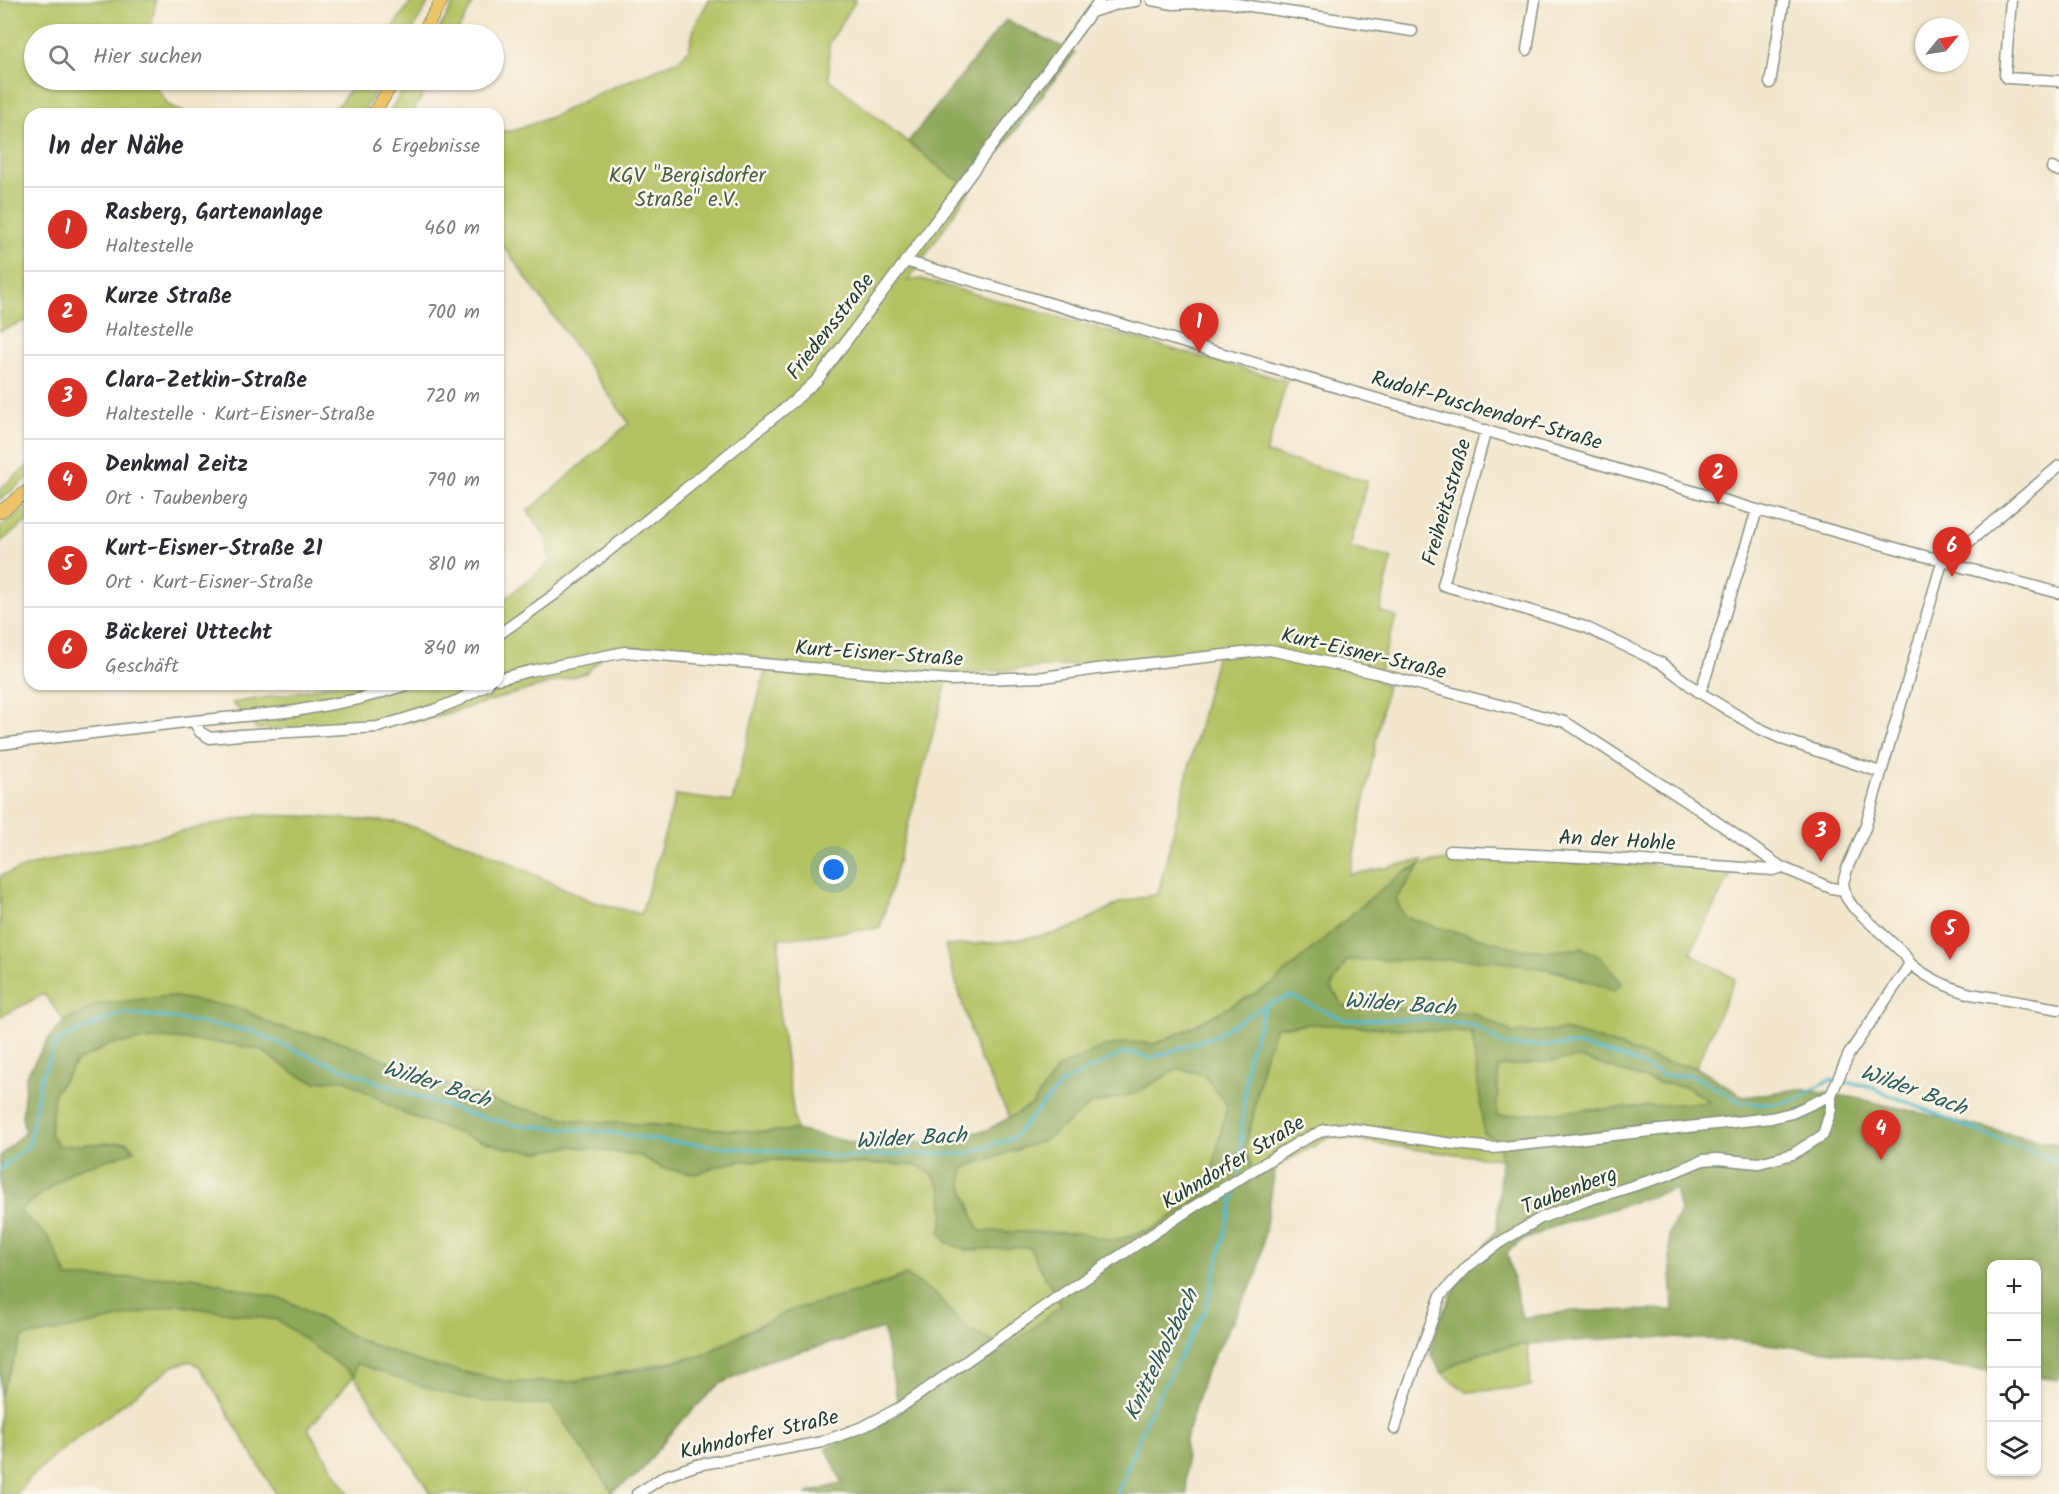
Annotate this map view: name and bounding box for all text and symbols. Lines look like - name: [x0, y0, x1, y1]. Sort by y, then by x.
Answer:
- north arrow: [1915, 18, 1969, 72]
- search box: [24, 24, 504, 90]
- text: Hier suchen: [93, 40, 202, 75]
- icon: search: [45, 41, 78, 74]
- text: In der Nähe: [48, 126, 184, 168]
- text: 6 Ergebnisse: [372, 131, 480, 163]
- park label: KGV "Bergisdorfer Straße" e.V.: [609, 160, 766, 217]
- text: Rasberg, Gartenanlage: [105, 196, 323, 231]
- text: 1: [64, 213, 71, 245]
- text: 460 m: [424, 213, 480, 245]
- text: Haltestelle: [105, 231, 193, 263]
- street label: Friedensstraße: [779, 266, 884, 388]
- text: Kurze Straße: [105, 280, 232, 315]
- text: 2: [62, 297, 73, 329]
- text: 700 m: [427, 297, 480, 329]
- pin: 1: [1180, 304, 1218, 353]
- text: Haltestelle: [105, 315, 193, 347]
- street label: Rudolf-Puschendorf-Straße: [1367, 363, 1607, 460]
- text: Clara-Zetkin-Straße: [105, 364, 307, 399]
- text: 3: [62, 381, 73, 413]
- text: 720 m: [425, 381, 480, 413]
- text: Haltestelle · Kurt-Eisner-Straße: [105, 399, 375, 431]
- street label: Freiheitsstraße: [1414, 434, 1481, 570]
- text: Denkmal Zeitz: [105, 448, 248, 483]
- pin: 2: [1698, 454, 1738, 504]
- text: 4: [62, 465, 73, 497]
- text: 790 m: [427, 465, 480, 497]
- text: Ort · Taubenberg: [105, 483, 248, 515]
- pin: 6: [1932, 528, 1972, 577]
- text: Kurt-Eisner-Straße 21: [105, 532, 322, 567]
- text: 5: [62, 549, 73, 581]
- text: 810 m: [428, 549, 480, 581]
- text: Ort · Kurt-Eisner-Straße: [105, 567, 313, 599]
- text: Bäckerei Uttecht: [105, 616, 272, 651]
- street label: Kurt-Eisner-Straße: [1278, 619, 1450, 690]
- street label: Kurt-Eisner-Straße: [794, 632, 965, 677]
- text: 6: [62, 633, 73, 665]
- text: 840 m: [423, 633, 480, 665]
- text: Geschäft: [105, 651, 179, 683]
- pin: 3: [1802, 812, 1840, 862]
- street label: An der Hohle: [1558, 822, 1677, 861]
- your location: [819, 855, 848, 884]
- pin: 5: [1930, 910, 1970, 960]
- water label: Wilder Bach: [1343, 984, 1458, 1027]
- water label: Wilder Bach: [378, 1052, 496, 1120]
- water label: Wilder Bach: [1855, 1056, 1973, 1127]
- street label: Kuhndorfer Straße: [1156, 1107, 1312, 1219]
- pin: 4: [1862, 1110, 1900, 1160]
- water label: Wilder Bach: [855, 1119, 970, 1160]
- street label: Taubenberg: [1517, 1158, 1622, 1225]
- map controls: [1987, 1260, 2041, 1476]
- button: +: [1987, 1260, 2041, 1314]
- water label: Knittelholzbach: [1115, 1281, 1210, 1427]
- button: −: [1987, 1314, 2041, 1368]
- button: locate: [1987, 1368, 2041, 1422]
- street label: Kuhndorfer Straße: [676, 1401, 843, 1470]
- button: layers: [1987, 1422, 2041, 1476]

